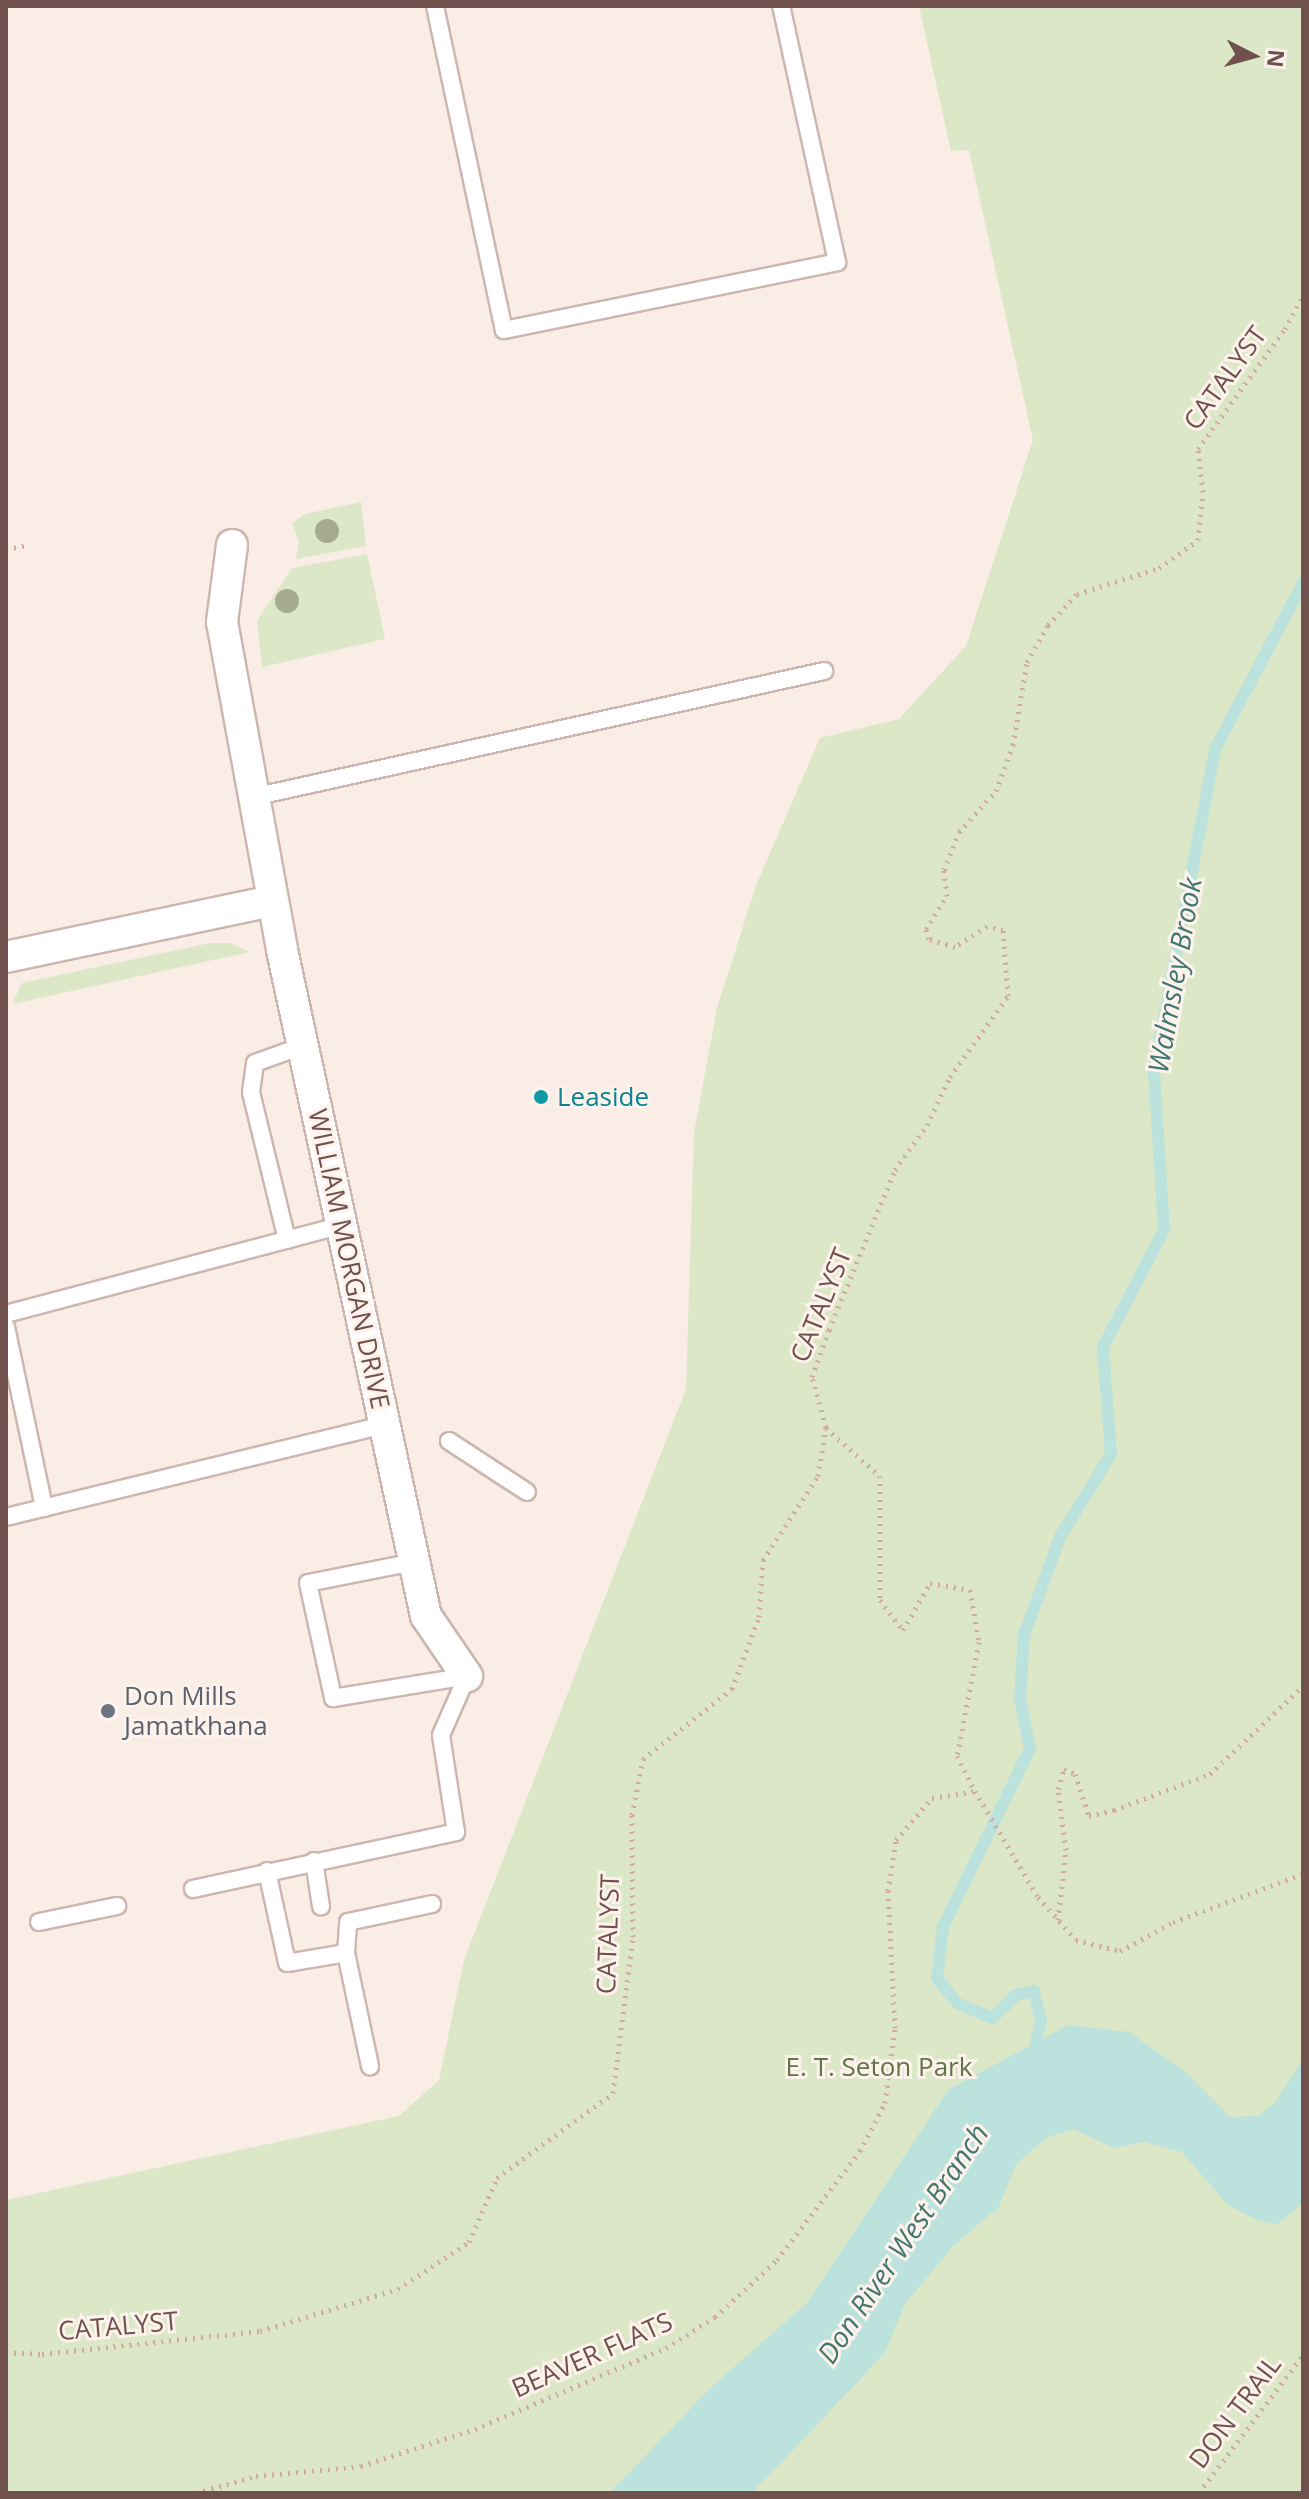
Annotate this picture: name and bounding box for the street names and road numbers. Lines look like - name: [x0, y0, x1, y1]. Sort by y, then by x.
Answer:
- street label: CATALYST: [1177, 320, 1273, 436]
- street label: WILLIAM MORGAN DRIVE: [302, 1106, 396, 1412]
- street label: CATALYST: [784, 1243, 858, 1367]
- street label: CATALYST: [590, 1873, 626, 1995]
- street label: CATALYST: [57, 2305, 179, 2347]
- street label: BEAVER FLATS: [507, 2306, 677, 2404]
- street label: DON TRAIL: [1183, 2349, 1287, 2475]

